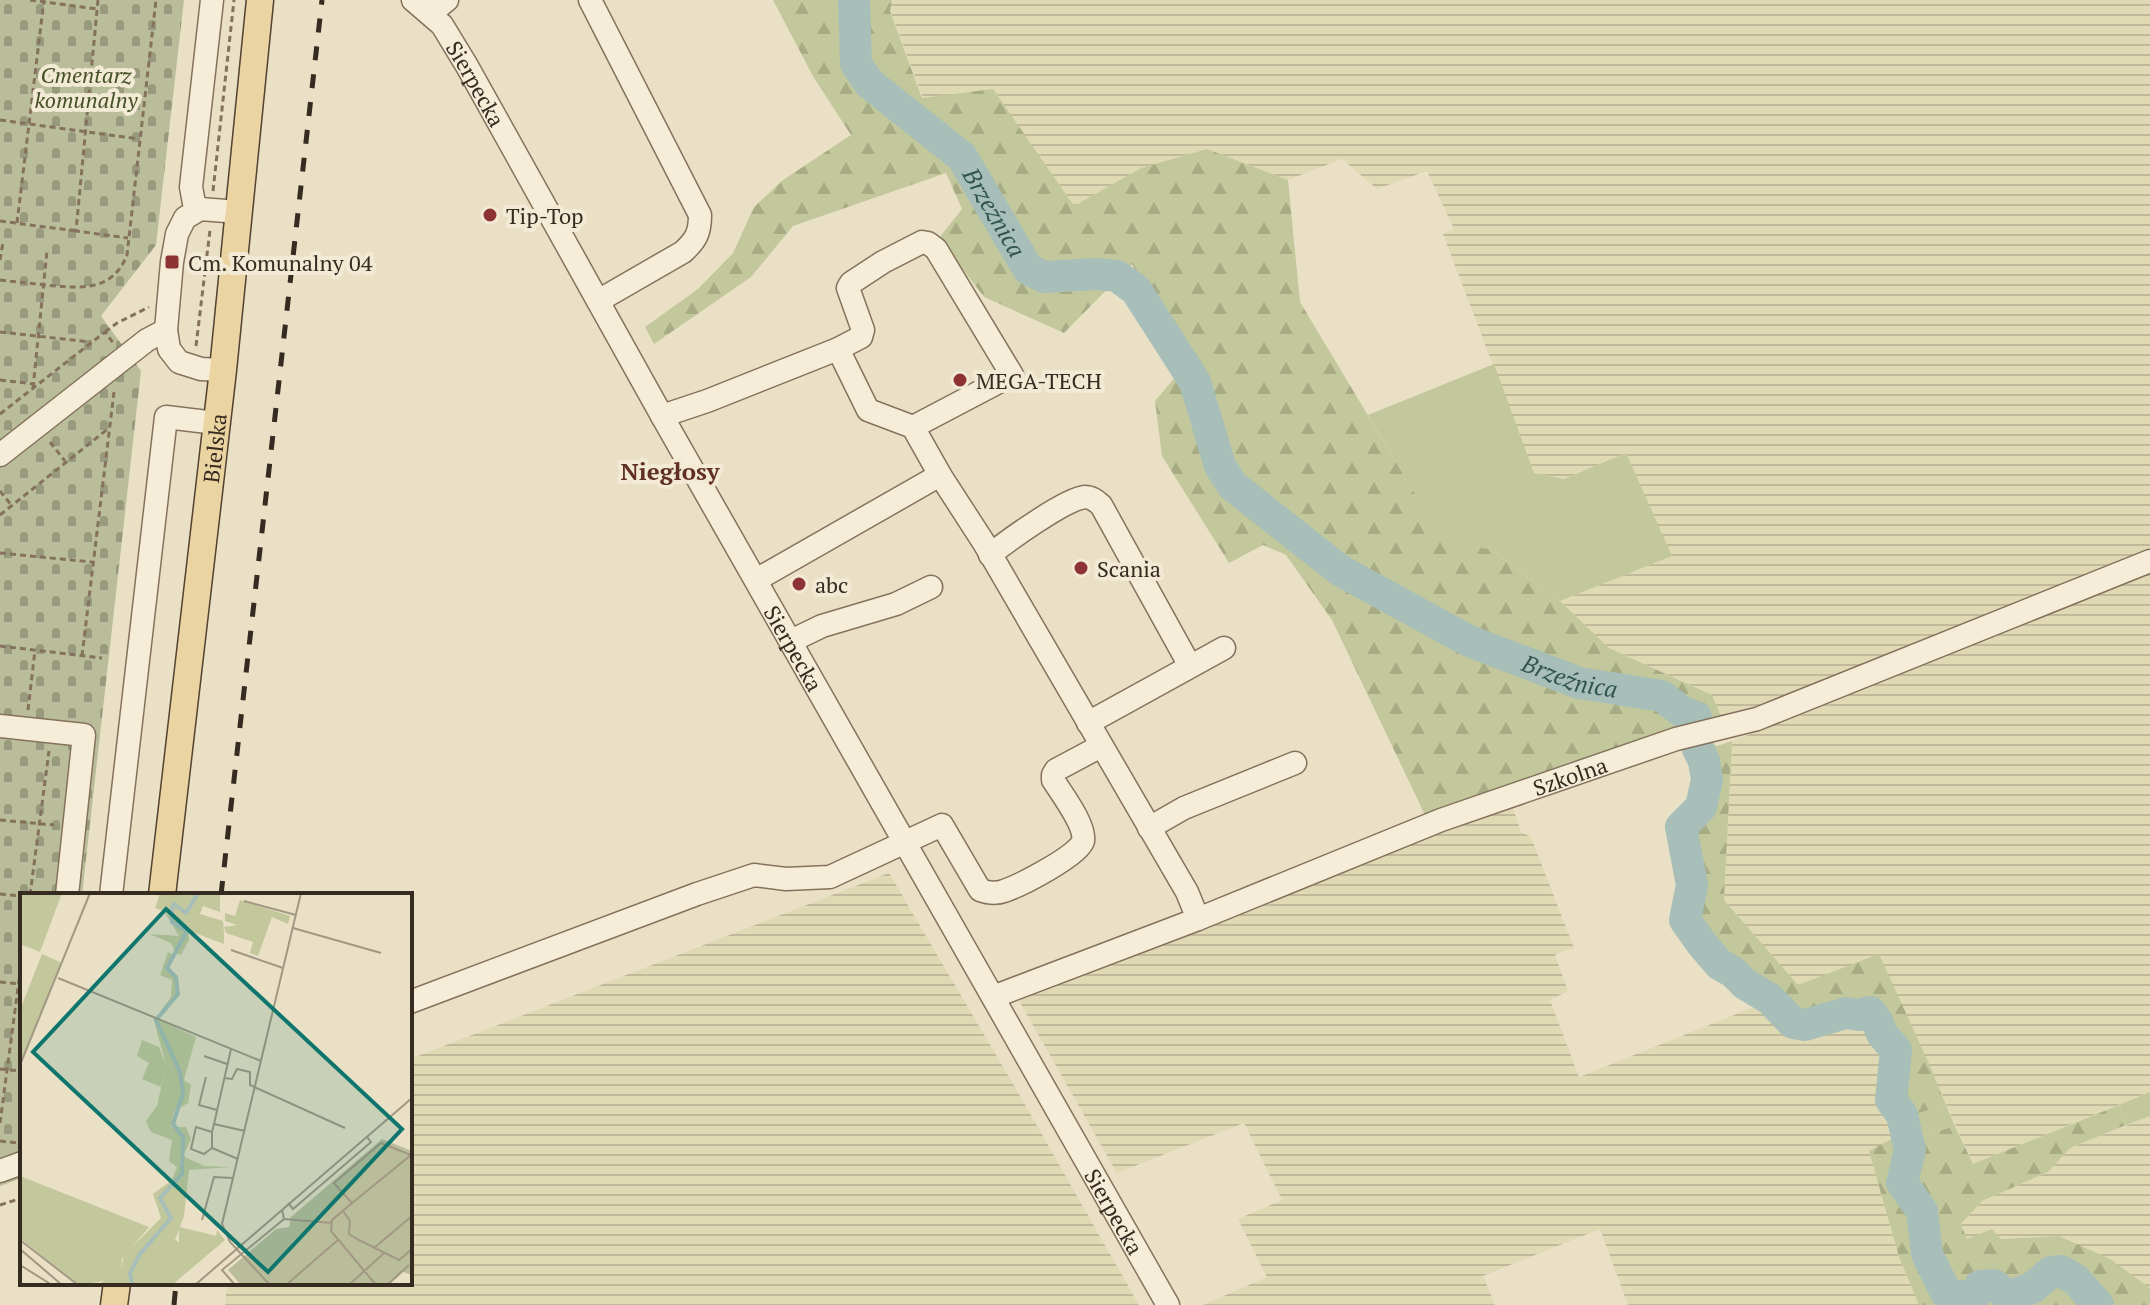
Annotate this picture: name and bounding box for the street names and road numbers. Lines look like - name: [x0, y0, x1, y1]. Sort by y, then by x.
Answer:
- street label: Sierpecka: [440, 35, 512, 131]
- street label: Bielska: [196, 412, 232, 484]
- street label: Sierpecka: [758, 600, 830, 696]
- street label: Szkolna: [1529, 749, 1611, 802]
- street label: Sierpecka: [1079, 1163, 1151, 1259]

